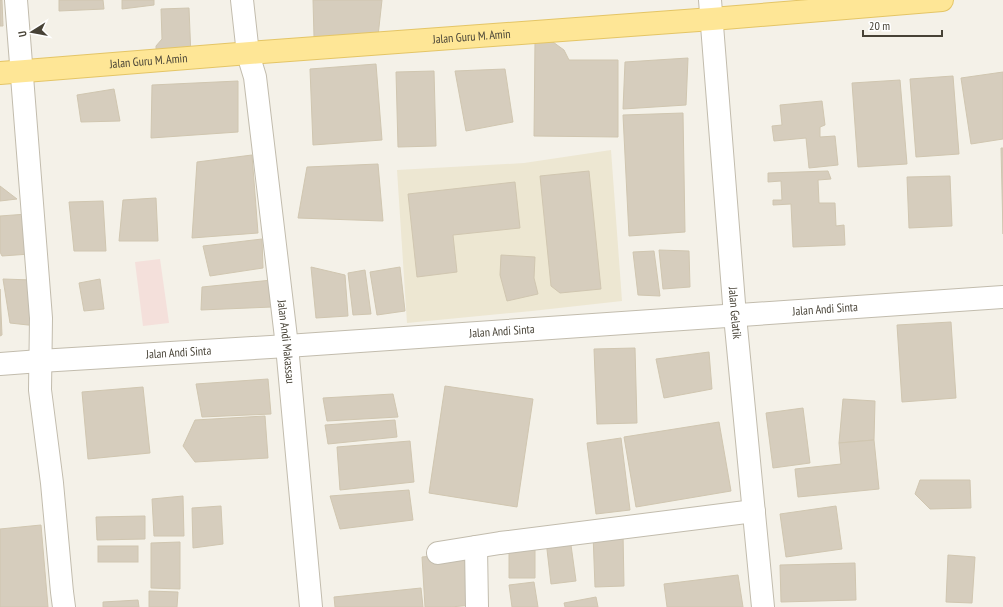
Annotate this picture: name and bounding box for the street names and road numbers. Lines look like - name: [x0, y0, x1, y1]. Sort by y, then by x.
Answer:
- street label: Jalan Guru M. Amin: [431, 26, 511, 47]
- street label: Jalan Guru M. Amin: [108, 50, 188, 71]
- street label: Jalan Gelatik: [726, 285, 745, 340]
- street label: Jalan Andi Makassau: [274, 298, 298, 384]
- street label: Jalan Andi Sinta: [791, 299, 858, 318]
- street label: Jalan Andi Sinta: [468, 321, 535, 341]
- street label: Jalan Andi Sinta: [145, 343, 212, 362]

